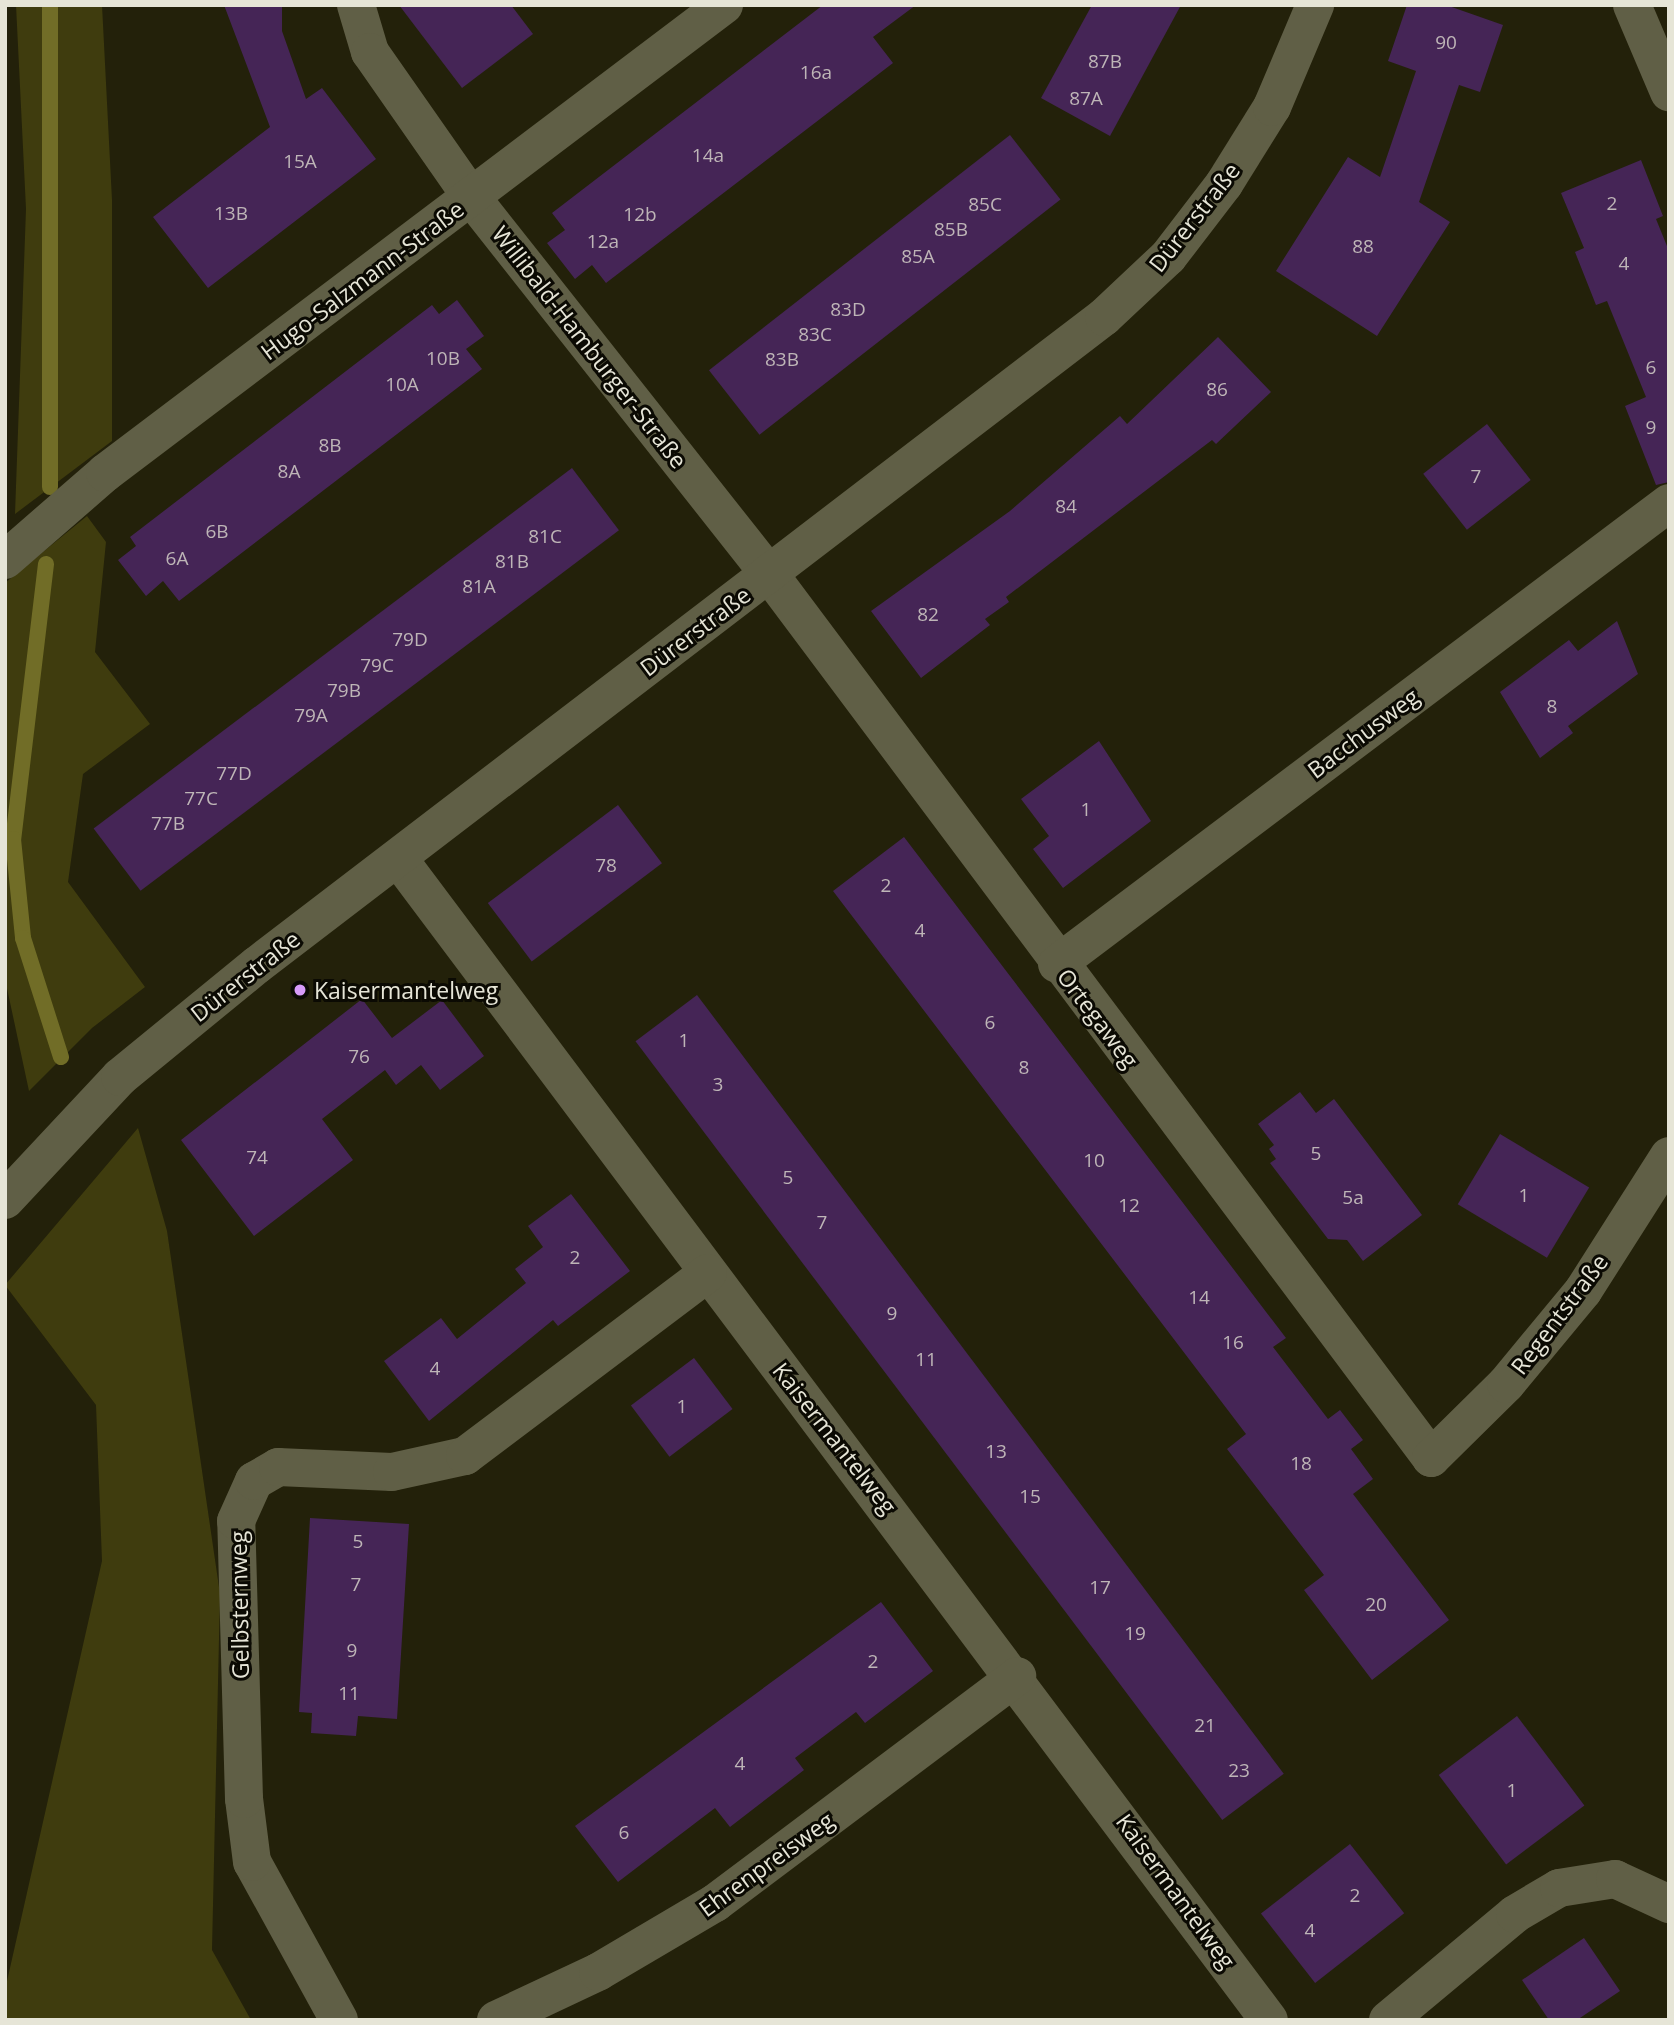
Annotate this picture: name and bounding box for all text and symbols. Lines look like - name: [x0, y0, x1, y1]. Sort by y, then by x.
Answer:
- house number: 90: [1435, 32, 1457, 54]
- house number: 87B: [1088, 51, 1122, 73]
- house number: 16a: [800, 62, 832, 84]
- house number: 87A: [1069, 88, 1103, 110]
- house number: 14a: [692, 145, 724, 167]
- house number: 15A: [283, 151, 317, 173]
- street label: Dürerstraße: [1143, 157, 1245, 277]
- house number: 2: [1607, 193, 1617, 215]
- house number: 85C: [968, 194, 1002, 216]
- street label: Hugo-Salzmann-Straße: [255, 195, 469, 365]
- house number: 13B: [214, 203, 248, 225]
- house number: 12b: [623, 204, 657, 226]
- house number: 85B: [934, 219, 968, 241]
- street label: Willibald-Hamburger-Straße: [487, 220, 693, 474]
- house number: 12a: [587, 231, 619, 253]
- house number: 88: [1352, 236, 1374, 258]
- house number: 85A: [901, 246, 935, 268]
- house number: 4: [1619, 253, 1629, 275]
- house number: 83D: [830, 299, 866, 321]
- house number: 83C: [798, 324, 832, 346]
- house number: 10B: [426, 348, 460, 370]
- house number: 83B: [765, 349, 799, 371]
- house number: 6: [1646, 357, 1656, 379]
- house number: 10A: [385, 374, 419, 396]
- house number: 86: [1206, 379, 1228, 401]
- house number: 9: [1646, 417, 1656, 439]
- house number: 8B: [318, 435, 342, 457]
- house number: 8A: [278, 461, 300, 483]
- house number: 7: [1471, 466, 1481, 488]
- house number: 84: [1055, 496, 1077, 518]
- house number: 6B: [205, 521, 229, 543]
- house number: 81C: [528, 526, 562, 548]
- house number: 6A: [166, 548, 188, 570]
- house number: 81B: [495, 551, 529, 573]
- house number: 81A: [462, 576, 496, 598]
- street label: Dürerstraße: [634, 581, 756, 681]
- house number: 82: [917, 604, 939, 626]
- house number: 79D: [392, 629, 428, 651]
- house number: 79C: [360, 655, 394, 677]
- house number: 79B: [327, 680, 361, 702]
- street label: Bacchusweg: [1302, 682, 1424, 784]
- house number: 8: [1547, 696, 1557, 718]
- house number: 79A: [294, 705, 328, 727]
- house number: 77D: [216, 763, 252, 785]
- house number: 77C: [184, 788, 218, 810]
- house number: 1: [1081, 799, 1091, 821]
- house number: 77B: [151, 813, 185, 835]
- house number: 78: [595, 855, 617, 877]
- house number: 2: [881, 875, 891, 897]
- house number: 4: [915, 920, 925, 942]
- street label: Dürerstraße: [185, 925, 305, 1027]
- street label: Ortegaweg: [1052, 963, 1144, 1073]
- place label: Kaisermantelweg: [314, 976, 498, 1004]
- marker: Kaisermantelweg: [292, 982, 308, 998]
- house number: 6: [985, 1012, 995, 1034]
- house number: 1: [679, 1030, 689, 1052]
- house number: 76: [348, 1046, 370, 1068]
- house number: 8: [1019, 1057, 1029, 1079]
- house number: 3: [713, 1074, 723, 1096]
- house number: 5: [1311, 1143, 1321, 1165]
- house number: 74: [246, 1147, 268, 1169]
- house number: 10: [1083, 1150, 1105, 1172]
- house number: 5: [783, 1167, 793, 1189]
- house number: 1: [1519, 1185, 1529, 1207]
- house number: 5a: [1342, 1187, 1364, 1209]
- house number: 12: [1118, 1195, 1140, 1217]
- house number: 7: [817, 1212, 827, 1234]
- house number: 2: [570, 1247, 580, 1269]
- street label: Regentstraße: [1505, 1248, 1613, 1380]
- house number: 14: [1188, 1287, 1210, 1309]
- house number: 9: [887, 1303, 897, 1325]
- house number: 16: [1222, 1332, 1244, 1354]
- house number: 11: [915, 1349, 937, 1371]
- street label: Kaisermantelweg: [767, 1357, 903, 1519]
- house number: 4: [430, 1358, 440, 1380]
- house number: 1: [677, 1396, 687, 1418]
- house number: 13: [985, 1441, 1007, 1463]
- house number: 18: [1290, 1453, 1312, 1475]
- house number: 15: [1019, 1486, 1041, 1508]
- street label: Gelbsternweg: [224, 1531, 254, 1679]
- house number: 5: [353, 1531, 363, 1553]
- house number: 7: [351, 1574, 361, 1596]
- house number: 17: [1089, 1577, 1111, 1599]
- house number: 20: [1365, 1594, 1387, 1616]
- house number: 19: [1124, 1623, 1146, 1645]
- house number: 9: [347, 1640, 357, 1662]
- house number: 2: [868, 1651, 878, 1673]
- house number: 11: [338, 1683, 360, 1705]
- house number: 21: [1194, 1715, 1216, 1737]
- house number: 4: [735, 1753, 745, 1775]
- house number: 23: [1228, 1760, 1250, 1782]
- house number: 1: [1507, 1780, 1517, 1802]
- street label: Ehrenpreisweg: [693, 1806, 839, 1922]
- street label: Kaisermantelweg: [1111, 1808, 1241, 1974]
- house number: 6: [619, 1822, 629, 1844]
- house number: 2: [1350, 1885, 1360, 1907]
- house number: 4: [1305, 1920, 1315, 1942]

